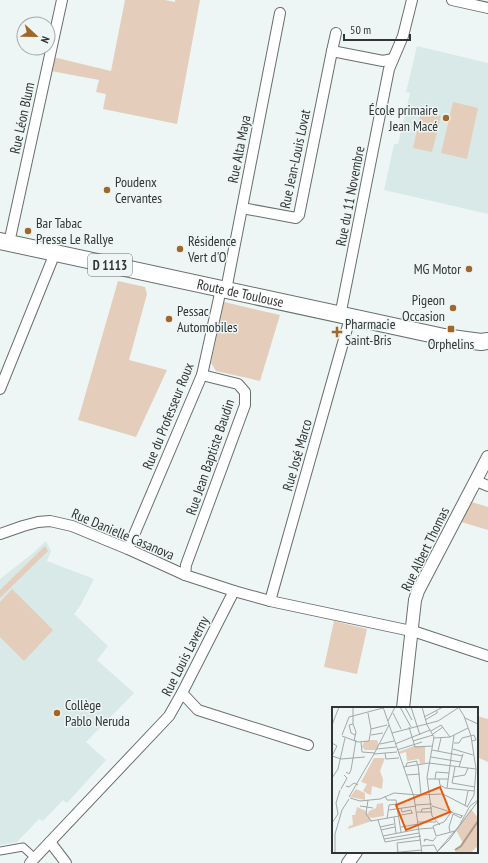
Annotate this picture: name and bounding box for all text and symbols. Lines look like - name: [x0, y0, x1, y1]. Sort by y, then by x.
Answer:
- north arrow: [16, 16, 56, 56]
- scale bar: [344, 16, 410, 42]
- text: 50 m: [350, 22, 371, 37]
- text: N: [38, 34, 53, 45]
- street label: Rue Léon Blum: [6, 81, 38, 155]
- place label: École primaire Jean Macé: [369, 101, 438, 135]
- street label: Rue Jean-Louis Lovat: [276, 108, 314, 210]
- street label: Rue Alta Maya: [224, 113, 254, 185]
- marker: École primaire Jean Macé: [441, 113, 451, 123]
- street label: Rue du 11 Novembre: [331, 144, 369, 248]
- place label: Poudenx Cervantes: [115, 173, 162, 207]
- marker: Poudenx Cervantes: [102, 185, 112, 195]
- place label: Bar Tabac Presse Le Rallye: [36, 214, 114, 248]
- marker: Bar Tabac Presse Le Rallye: [23, 226, 33, 236]
- place label: Résidence Vert d'O: [187, 232, 236, 266]
- marker: Résidence Vert d'O: [175, 244, 185, 254]
- road number: D 1113: [88, 254, 132, 276]
- place label: MG Motor: [414, 260, 461, 278]
- marker: MG Motor: [464, 264, 474, 274]
- street label: Route de Toulouse: [195, 275, 286, 311]
- place label: Pigeon Occasion: [402, 291, 445, 325]
- place label: Pessac Automobiles: [177, 302, 238, 336]
- marker: Pigeon Occasion: [448, 303, 458, 313]
- marker: Pessac Automobiles: [164, 314, 174, 324]
- place label: Pharmacie Saint-Bris: [345, 315, 396, 349]
- marker: Orphelins: [446, 324, 456, 334]
- marker: Pharmacie Saint-Bris: [332, 327, 342, 337]
- place label: Orphelins: [428, 335, 475, 353]
- street label: Rue du Professeur Roux: [138, 360, 198, 472]
- street label: Rue Jean Baptiste Baudin: [182, 397, 238, 517]
- street label: Rue José Marco: [278, 417, 316, 493]
- street label: Rue Danielle Casanova: [69, 504, 177, 564]
- street label: Rue Albert Thomas: [397, 504, 453, 594]
- street label: Rue Louis Laverny: [157, 612, 213, 699]
- place label: Collège Pablo Neruda: [65, 696, 130, 730]
- inset map: [332, 707, 478, 853]
- marker: Collège Pablo Neruda: [52, 708, 62, 718]

